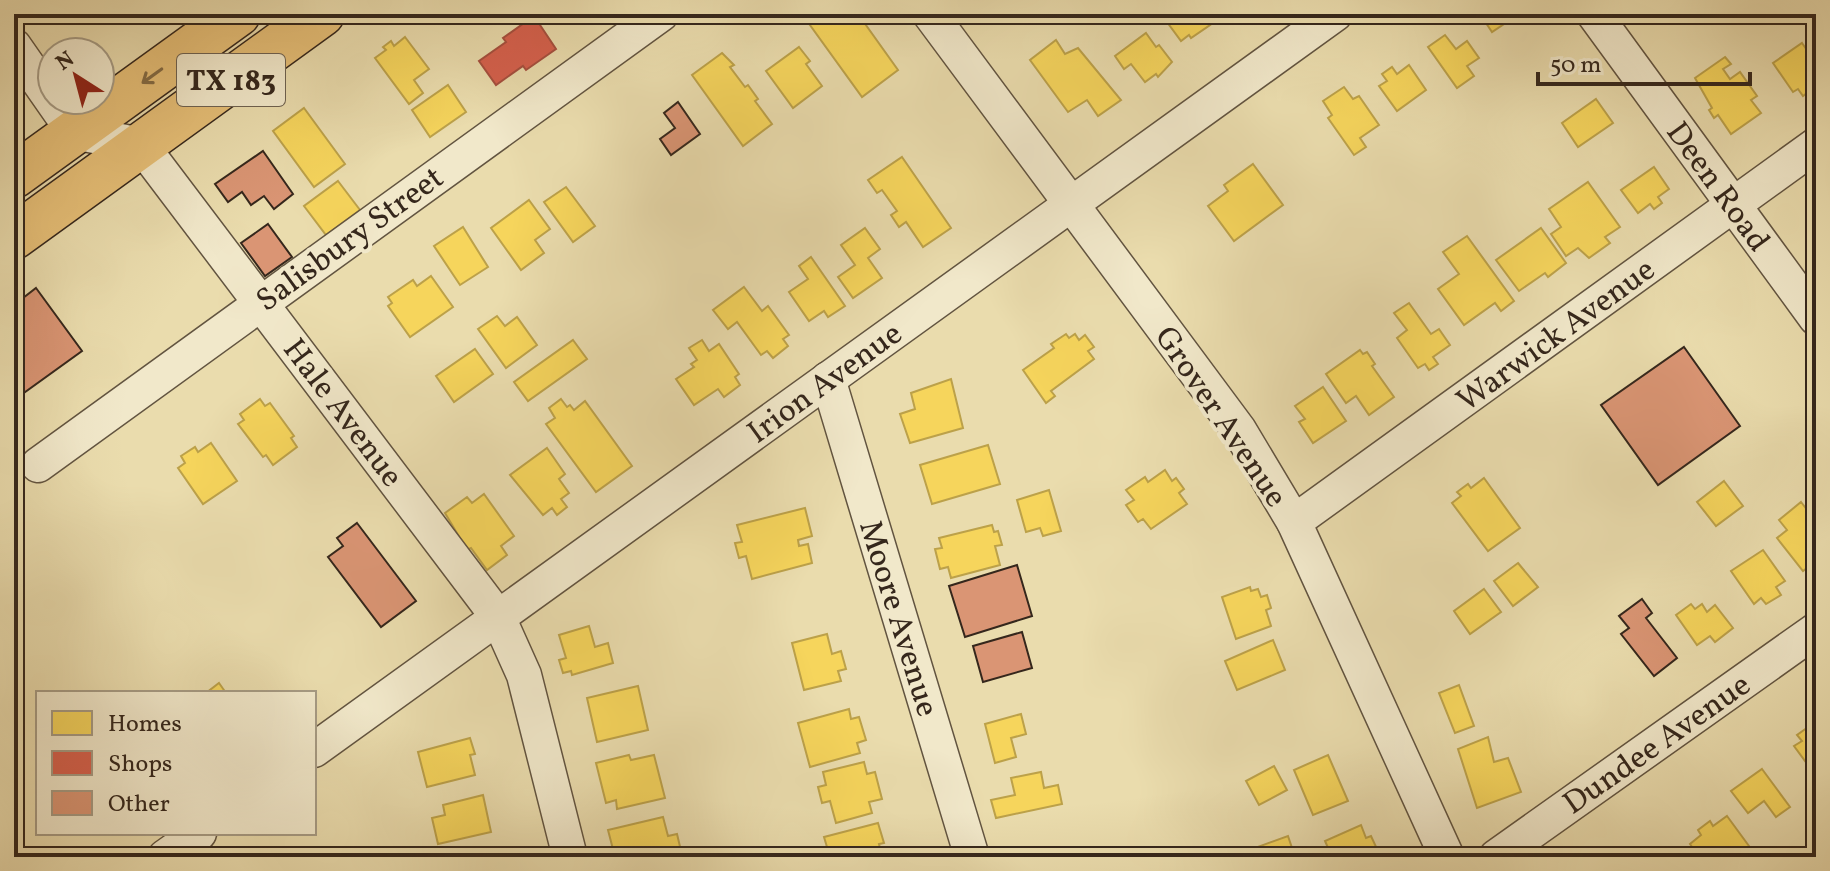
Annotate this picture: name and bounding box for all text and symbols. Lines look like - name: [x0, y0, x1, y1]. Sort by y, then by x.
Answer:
- north arrow: [36, 36, 116, 116]
- scale bar: [1538, 36, 1750, 86]
- text: N: [50, 45, 81, 79]
- text: 50 m: [1550, 49, 1602, 83]
- road number: TX 183: [177, 54, 285, 106]
- one-way arrow: [141, 68, 163, 85]
- street label: Deen Road: [1654, 114, 1779, 262]
- street label: Salisbury Street: [248, 157, 454, 323]
- street label: Warwick Avenue: [1449, 249, 1665, 423]
- street label: Irion Avenue: [739, 313, 912, 456]
- street label: Grover Avenue: [1143, 318, 1296, 517]
- street label: Hale Avenue: [271, 330, 412, 497]
- street label: Moore Avenue: [846, 515, 948, 722]
- street label: Dundee Avenue: [1555, 664, 1760, 827]
- legend: [36, 691, 316, 835]
- text: Homes: [108, 708, 182, 742]
- text: Shops: [108, 748, 172, 782]
- text: Other: [108, 788, 170, 822]

